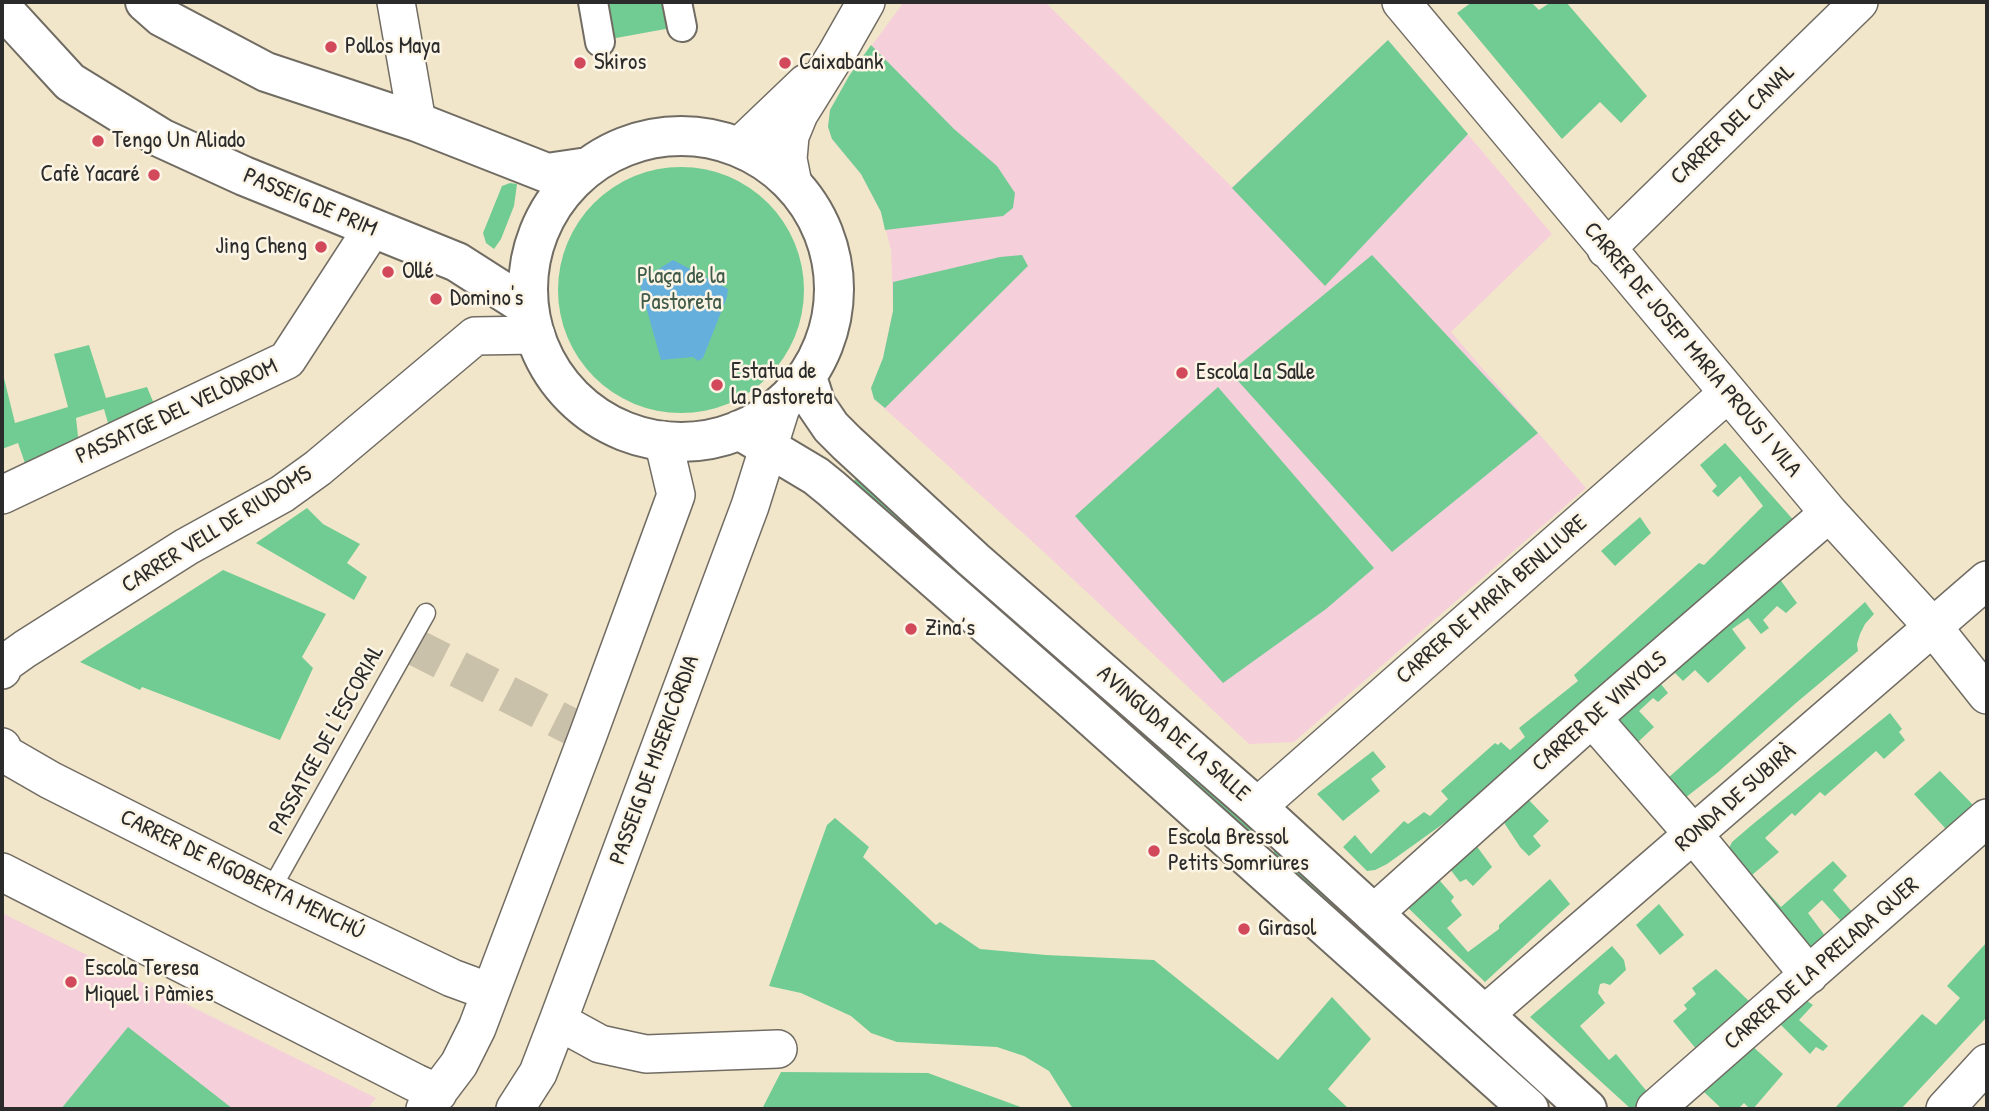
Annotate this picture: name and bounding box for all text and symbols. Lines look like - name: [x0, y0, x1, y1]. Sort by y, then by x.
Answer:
- place label: Pollos Maya: [345, 33, 440, 61]
- marker: Pollos Maya: [323, 39, 339, 55]
- place label: Skiros: [594, 49, 646, 77]
- place label: Caixabank: [799, 49, 884, 77]
- marker: Skiros: [572, 55, 588, 71]
- marker: Caixabank: [777, 55, 793, 71]
- street label: CARRER DEL CANAL: [1665, 59, 1801, 191]
- place label: Tengo Un Aliado: [112, 127, 245, 155]
- marker: Tengo Un Aliado: [90, 133, 106, 149]
- place label: Cafè Yacaré: [41, 161, 140, 189]
- street label: PASSEIG DE PRIM: [239, 163, 381, 243]
- marker: Cafè Yacaré: [146, 167, 162, 183]
- street label: CARRER DE JOSEP MARIA PROUS I VILA: [1577, 217, 1807, 483]
- place label: Jing Cheng: [215, 233, 307, 261]
- marker: Jing Cheng: [313, 239, 329, 255]
- place label: Ollé: [402, 258, 434, 286]
- park label: Plaça de la Pastoreta: [637, 263, 725, 317]
- marker: Ollé: [380, 264, 396, 280]
- place label: Domino's: [450, 285, 523, 313]
- marker: Domino's: [428, 291, 444, 307]
- street label: PASSATGE DEL VELÒDROM: [72, 353, 282, 471]
- place label: Estatua de la Pastoreta: [731, 358, 832, 412]
- place label: Escola La Salle: [1196, 359, 1315, 387]
- marker: Escola La Salle: [1174, 365, 1190, 381]
- marker: Estatua de la Pastoreta: [709, 377, 725, 393]
- street label: CARRER VELL DE RIUDOMS: [117, 460, 317, 600]
- street label: CARRER DE MARIÀ BENLLIURE: [1391, 510, 1593, 690]
- place label: Zina’s: [925, 615, 975, 643]
- marker: Zina’s: [903, 621, 919, 637]
- street label: PASSATGE DE L'ESCORIAL: [263, 640, 391, 840]
- street label: CARRER DE VINYOLS: [1527, 646, 1673, 778]
- street label: PASSEIG DE MISERICÒRDIA: [604, 652, 706, 868]
- street label: AVINGUDA DE LA SALLE: [1091, 660, 1255, 808]
- street label: RONDA DE SUBIRÀ: [1670, 738, 1802, 858]
- street label: CARRER DE RIGOBERTA MENCHÚ: [115, 804, 369, 946]
- place label: Escola Bressol Petits Somriures: [1168, 824, 1309, 878]
- marker: Escola Bressol Petits Somriures: [1146, 843, 1162, 859]
- street label: CARRER DE LA PRELADA QUER: [1719, 872, 1925, 1056]
- place label: Girasol: [1258, 915, 1316, 943]
- marker: Girasol: [1236, 921, 1252, 937]
- place label: Escola Teresa Miquel i Pàmies: [85, 955, 214, 1009]
- marker: Escola Teresa Miquel i Pàmies: [63, 974, 79, 990]

